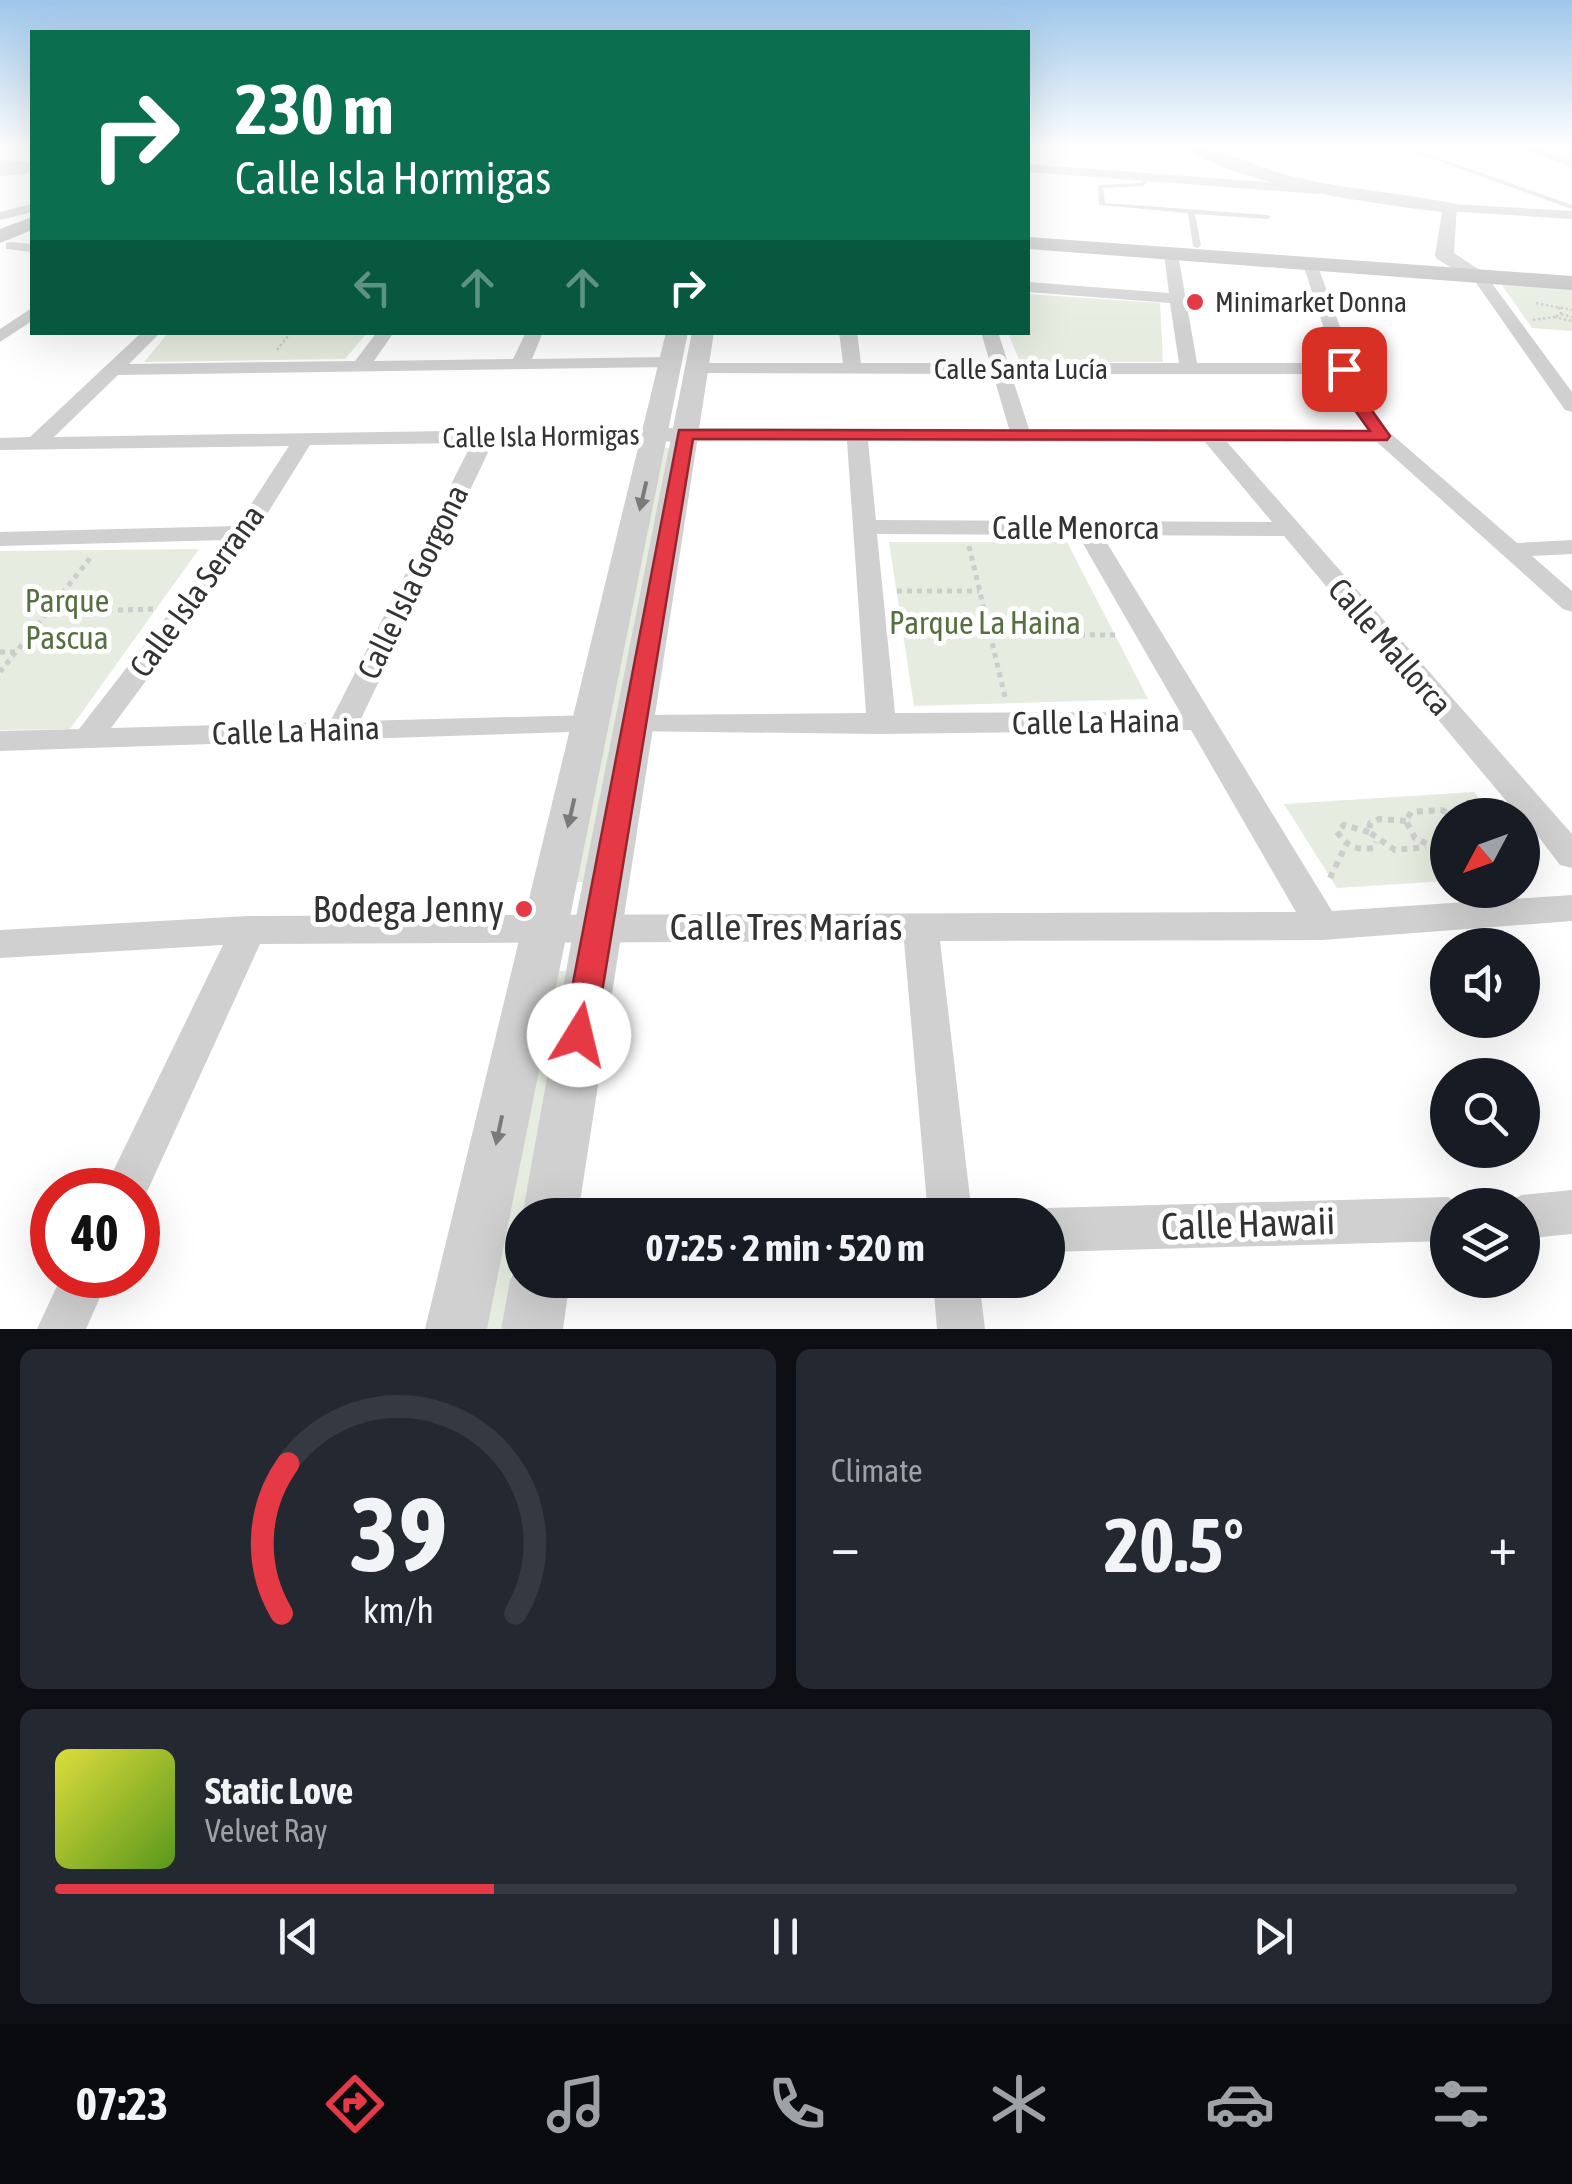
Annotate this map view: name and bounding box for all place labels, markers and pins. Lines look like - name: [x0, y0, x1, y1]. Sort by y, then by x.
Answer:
- place label: Minimarket Donna: [1215, 286, 1407, 318]
- marker: Minimarket Donna: [1184, 291, 1206, 313]
- pin: [1302, 327, 1387, 412]
- place label: Bodega Jenny: [312, 887, 504, 930]
- marker: Bodega Jenny: [513, 898, 535, 920]

